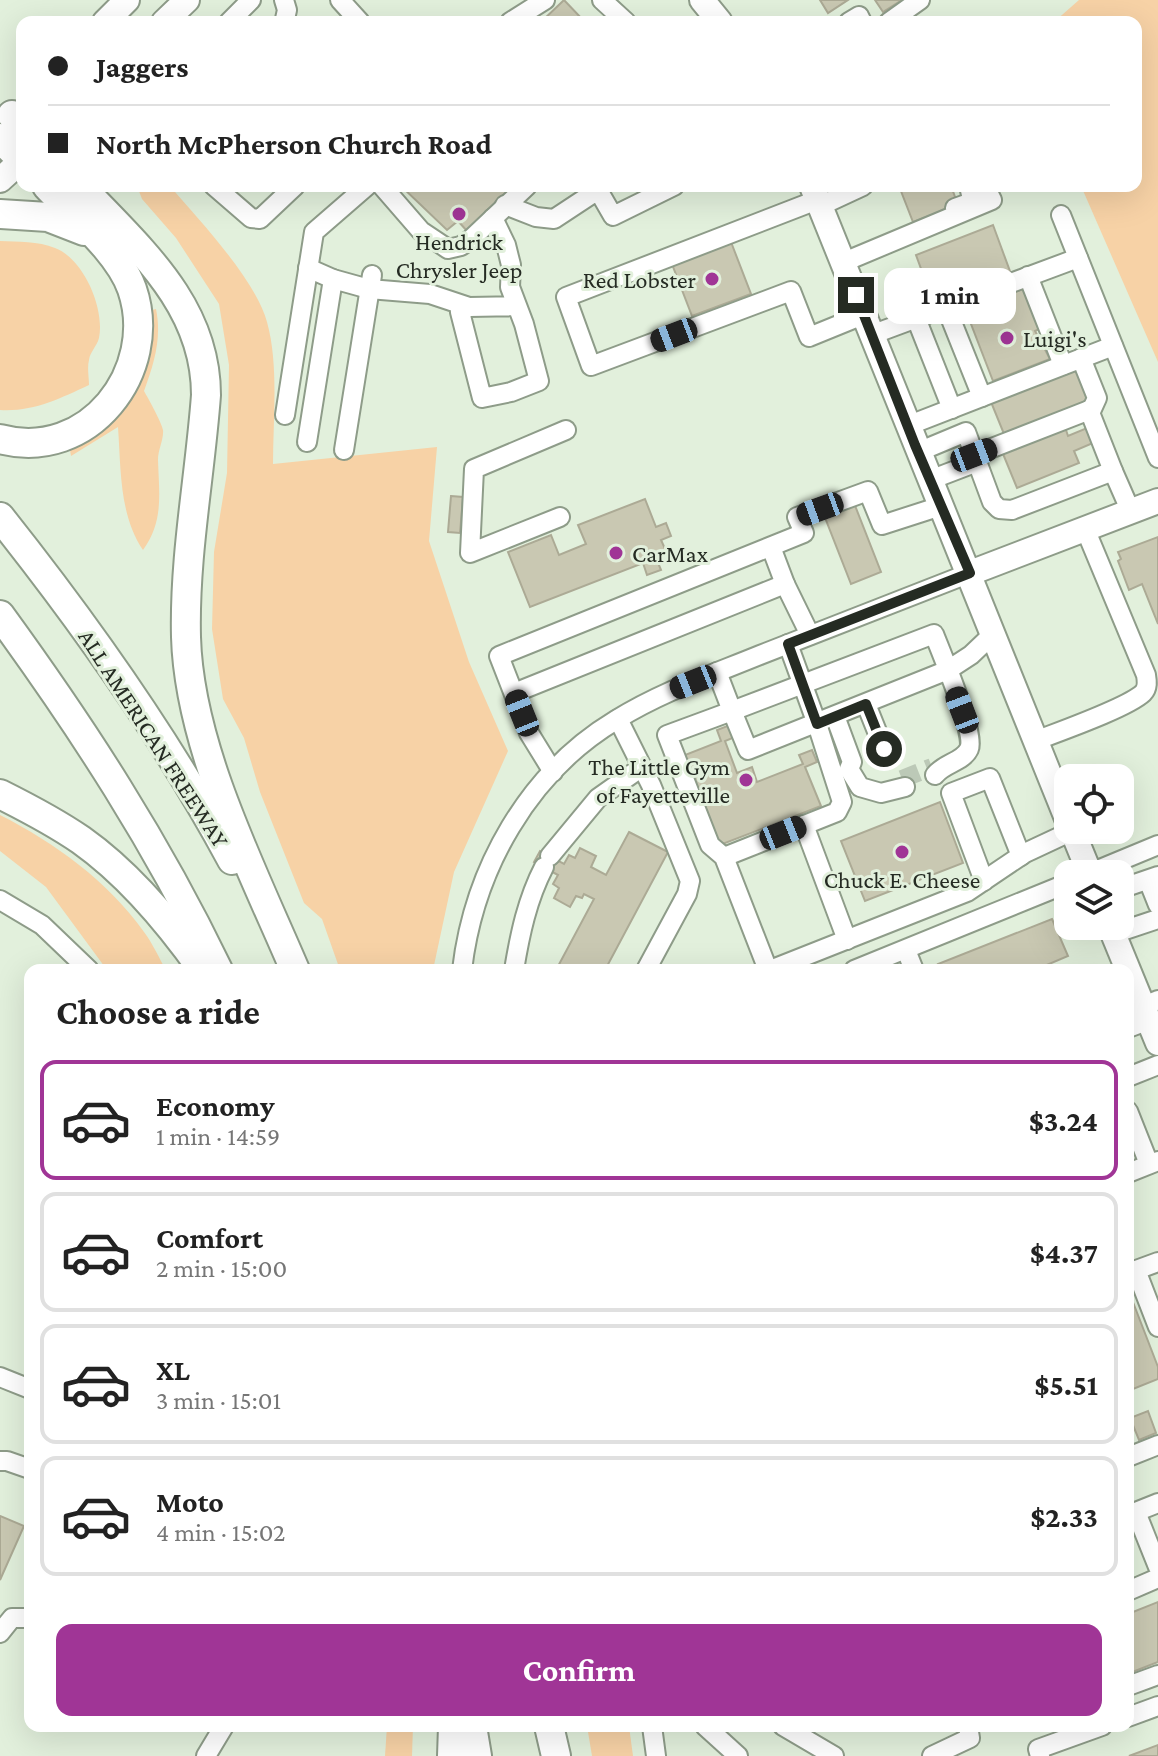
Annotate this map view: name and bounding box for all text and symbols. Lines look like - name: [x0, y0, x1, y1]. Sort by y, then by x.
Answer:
- text: Jaggers: [96, 50, 188, 83]
- text: North McPherson Church Road: [96, 127, 492, 160]
- marker: Hendrick Chrysler Jeep: [450, 205, 468, 223]
- place label: Hendrick Chrysler Jeep: [396, 228, 522, 283]
- place label: Red Lobster: [583, 266, 696, 293]
- callout: 1 min: [884, 267, 1016, 323]
- marker: Red Lobster: [703, 270, 721, 288]
- route end: [838, 277, 874, 313]
- text: 1 min: [920, 281, 980, 310]
- car: [647, 315, 701, 355]
- place label: Luigi's: [1023, 325, 1087, 352]
- marker: Luigi's: [998, 329, 1016, 347]
- car: [947, 435, 1001, 475]
- car: [793, 490, 847, 528]
- place label: CarMax: [632, 540, 708, 567]
- marker: CarMax: [607, 544, 625, 562]
- street label: ALL AMERICAN FREEWAY: [73, 624, 235, 852]
- car: [666, 662, 720, 702]
- car: [942, 683, 982, 737]
- car: [502, 686, 542, 740]
- route start: [866, 731, 902, 767]
- place label: The Little Gym of Fayetteville: [588, 753, 730, 808]
- map controls: [1054, 764, 1134, 940]
- button: locate: [1054, 764, 1134, 844]
- marker: The Little Gym of Fayetteville: [737, 771, 755, 789]
- car: [756, 813, 810, 853]
- marker: Chuck E. Cheese: [893, 843, 911, 861]
- button: layers: [1054, 860, 1134, 940]
- place label: Chuck E. Cheese: [824, 866, 980, 893]
- text: Choose a ride: [56, 992, 260, 1032]
- icon: car: [60, 1084, 132, 1156]
- text: Economy: [156, 1089, 275, 1122]
- text: $3.24: [1029, 1104, 1098, 1137]
- text: 1 min · 14:59: [156, 1122, 280, 1151]
- icon: car: [60, 1216, 132, 1288]
- text: Comfort: [156, 1221, 263, 1254]
- text: $4.37: [1030, 1236, 1098, 1269]
- text: 2 min · 15:00: [156, 1254, 287, 1283]
- icon: car: [60, 1348, 132, 1420]
- text: XL: [156, 1353, 190, 1386]
- text: $5.51: [1034, 1368, 1098, 1401]
- text: 3 min · 15:01: [156, 1386, 281, 1415]
- icon: car: [60, 1480, 132, 1552]
- text: Moto: [156, 1485, 224, 1518]
- text: $2.33: [1030, 1500, 1098, 1533]
- text: 4 min · 15:02: [156, 1518, 286, 1547]
- button: Confirm: [56, 1624, 1102, 1716]

